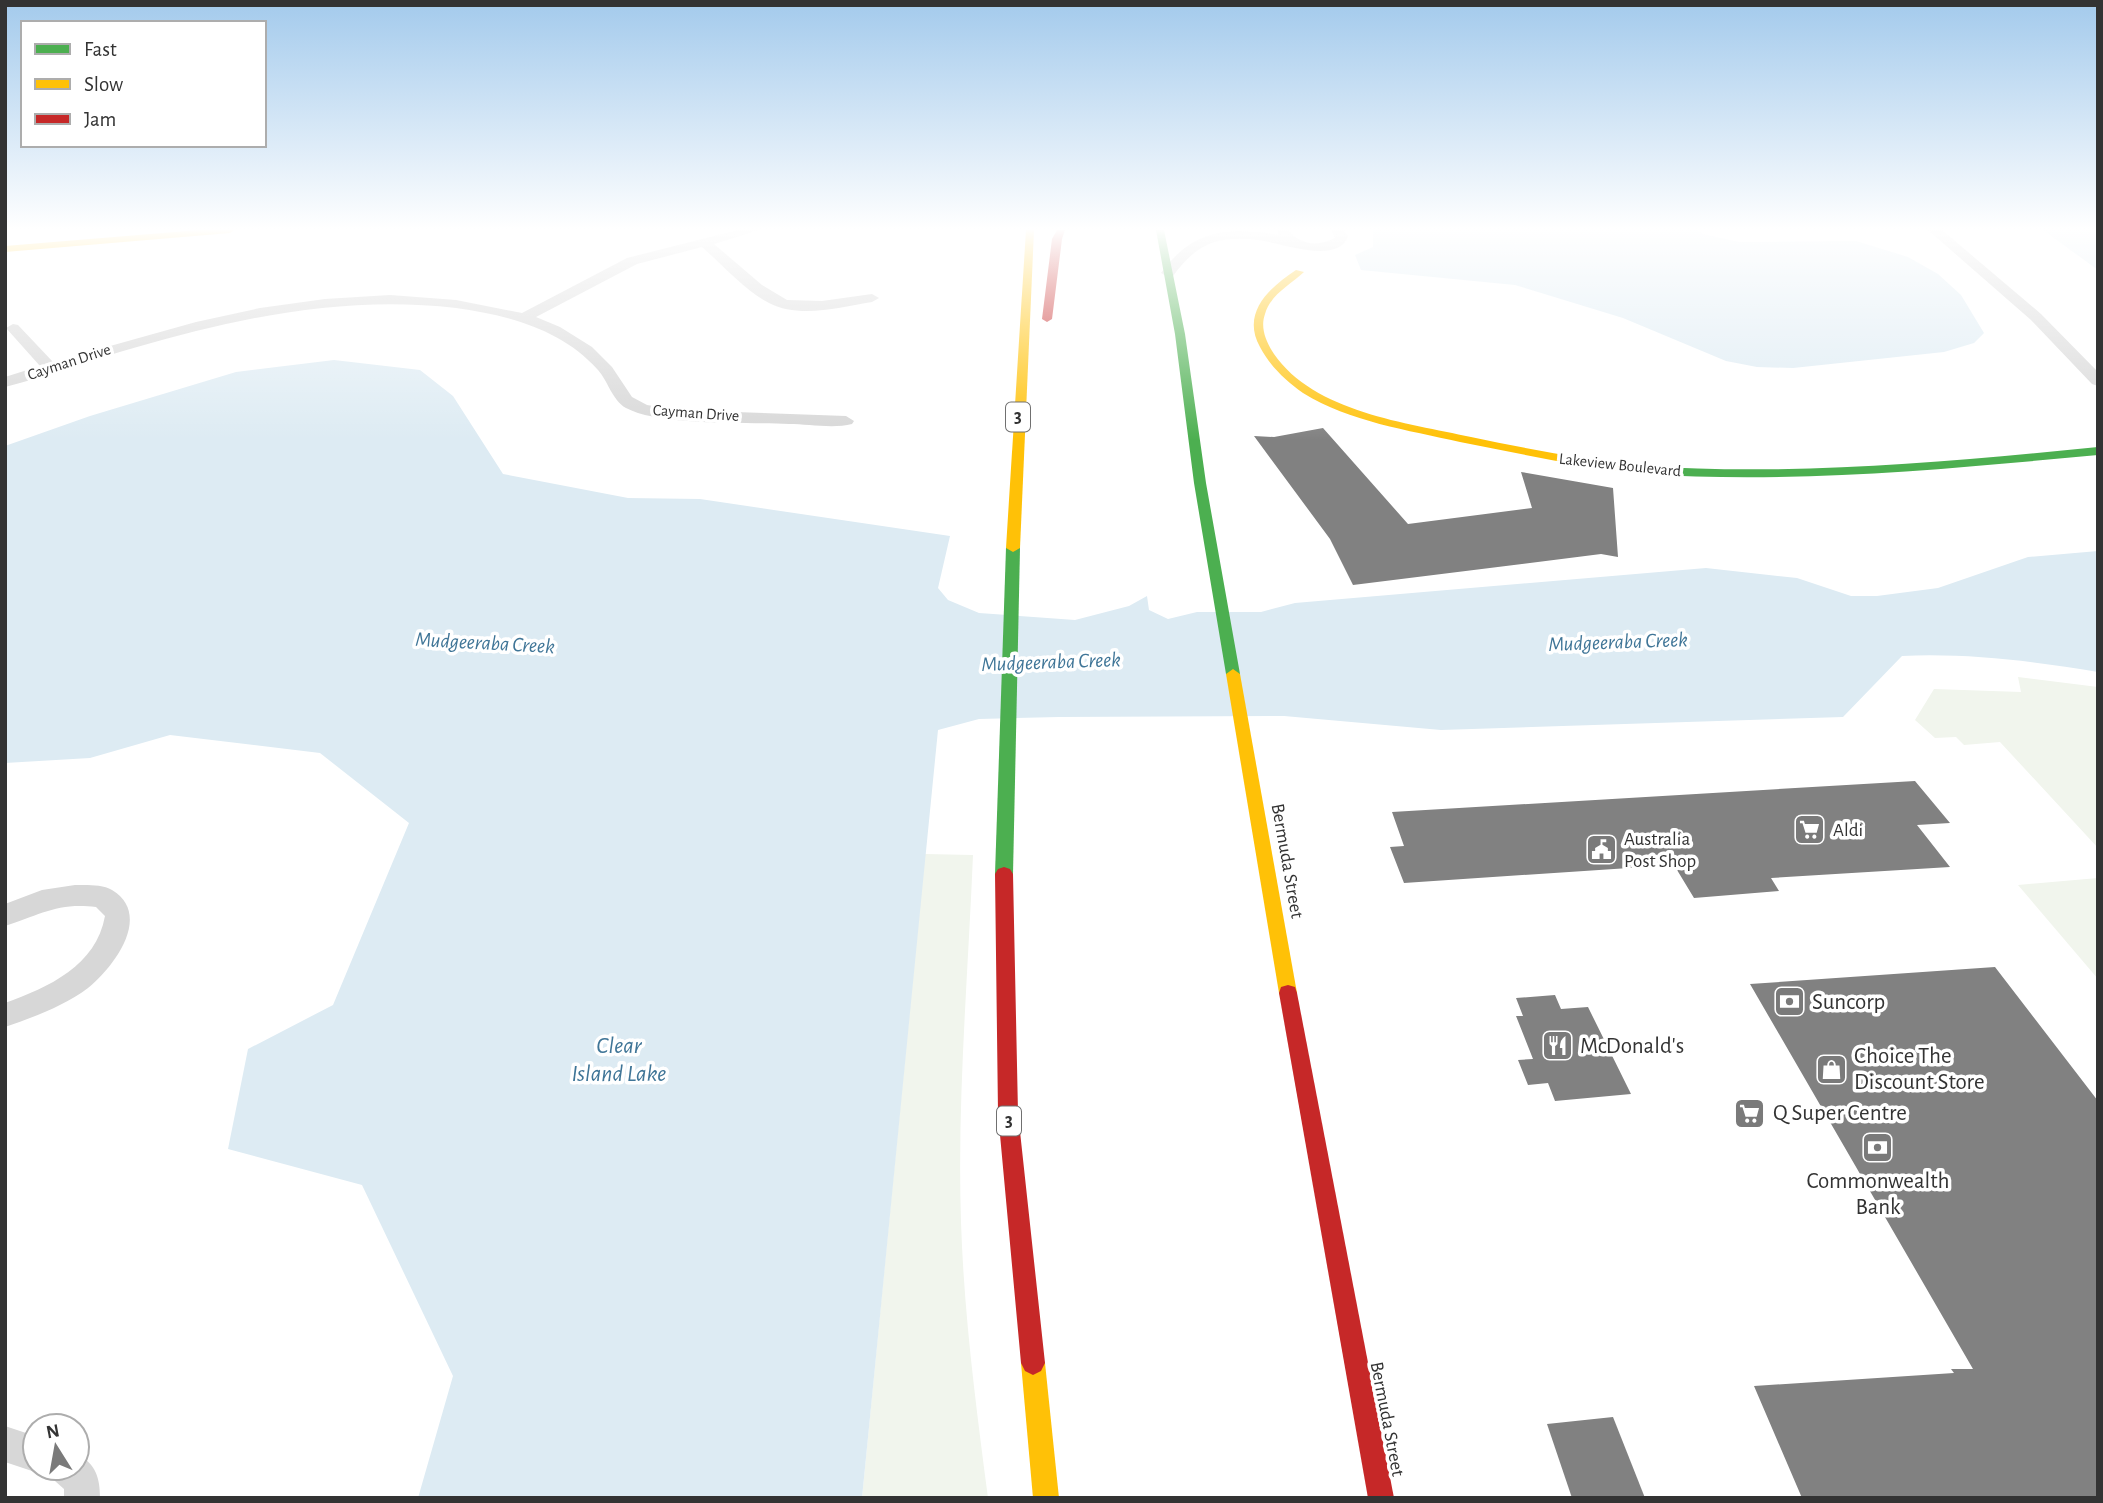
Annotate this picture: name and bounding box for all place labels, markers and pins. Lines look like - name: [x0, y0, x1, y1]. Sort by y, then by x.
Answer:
- supermarket icon: Aldi: [1793, 813, 1827, 847]
- place label: Aldi: [1833, 821, 1863, 840]
- place label: Australia Post Shop: [1624, 830, 1696, 871]
- public building icon: Australia Post Shop: [1584, 833, 1618, 867]
- bank icon: Suncorp: [1772, 985, 1806, 1019]
- place label: Suncorp: [1812, 991, 1885, 1014]
- restaurant icon: McDonald's: [1540, 1029, 1574, 1063]
- place label: McDonald's: [1580, 1035, 1684, 1058]
- place label: Choice The Discount Store: [1854, 1045, 1985, 1094]
- shop icon: Choice The Discount Store: [1814, 1052, 1848, 1086]
- supermarket icon: Q Super Centre: [1733, 1096, 1767, 1130]
- place label: Q Super Centre: [1773, 1102, 1907, 1125]
- bank icon: Commonwealth Bank: [1861, 1130, 1895, 1164]
- place label: Commonwealth Bank: [1806, 1170, 1950, 1219]

